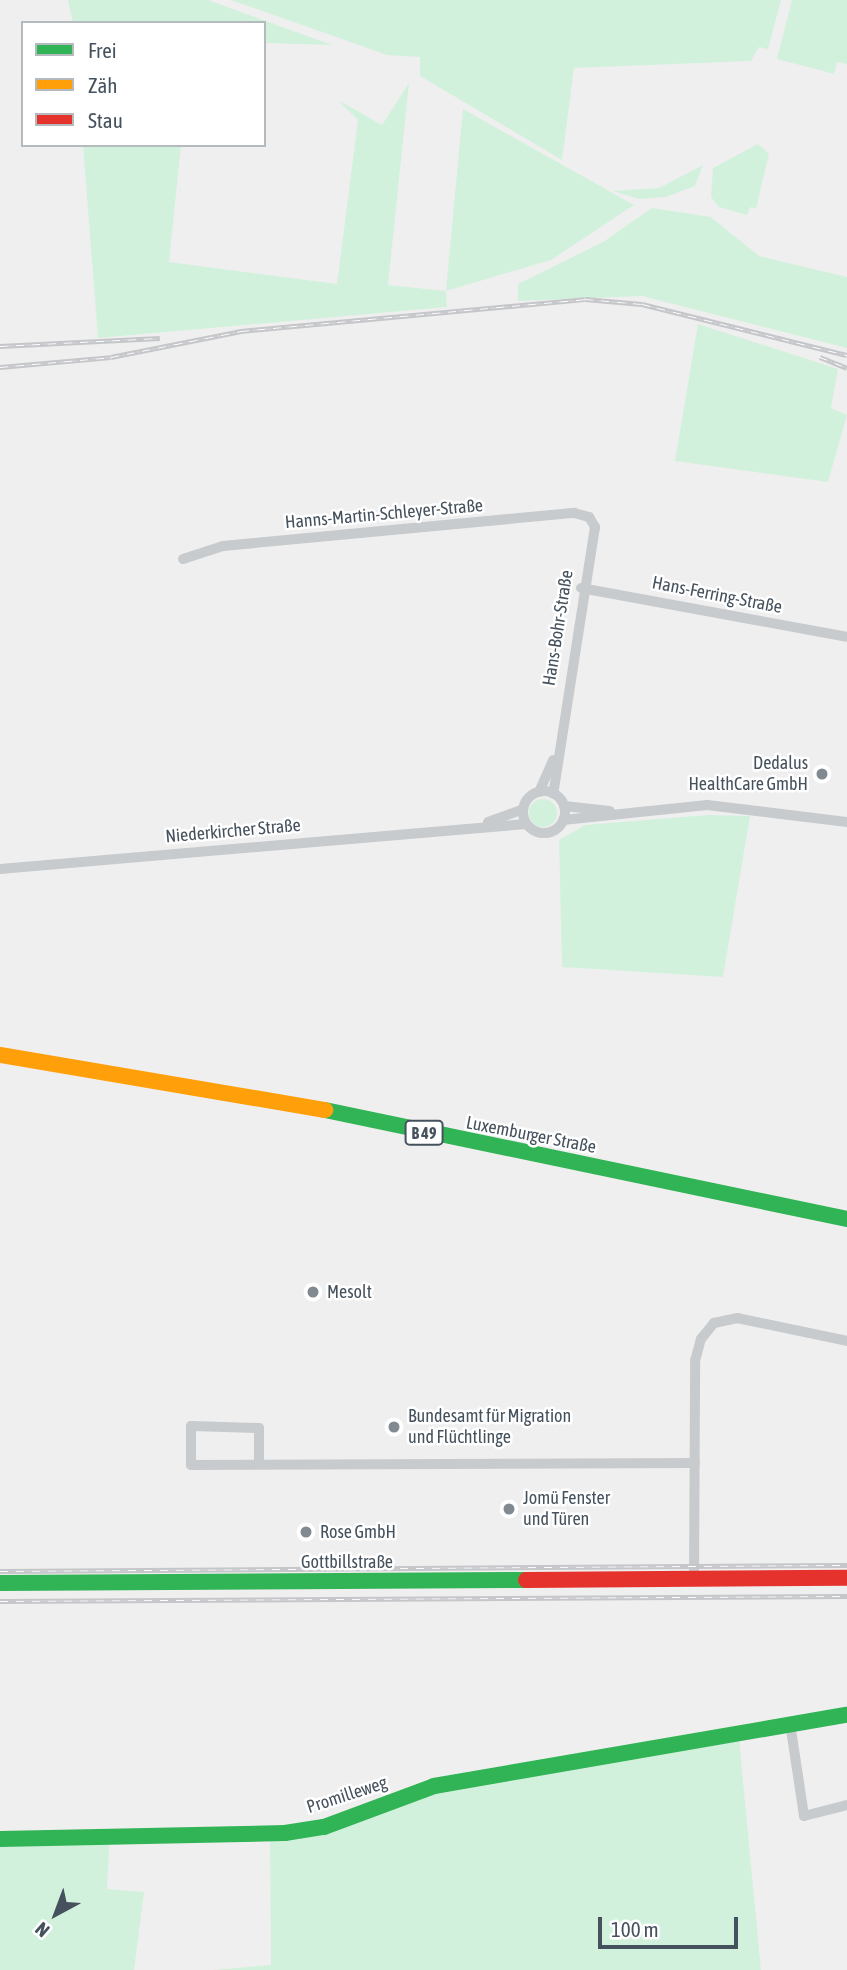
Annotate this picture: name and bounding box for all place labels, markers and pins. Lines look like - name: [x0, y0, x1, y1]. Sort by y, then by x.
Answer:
- place label: Dedalus HealthCare GmbH: [688, 753, 808, 796]
- marker: Dedalus HealthCare GmbH: [814, 766, 830, 782]
- place label: Mesolt: [327, 1281, 372, 1303]
- marker: Mesolt: [305, 1284, 321, 1300]
- place label: Bundesamt für Migration und Flüchtlinge: [408, 1406, 571, 1448]
- marker: Bundesamt für Migration und Flüchtlinge: [386, 1419, 402, 1435]
- place label: Jomü Fenster und Türen: [523, 1488, 610, 1530]
- marker: Jomü Fenster und Türen: [501, 1501, 517, 1517]
- place label: Rose GmbH: [320, 1521, 396, 1543]
- marker: Rose GmbH: [298, 1524, 314, 1540]

